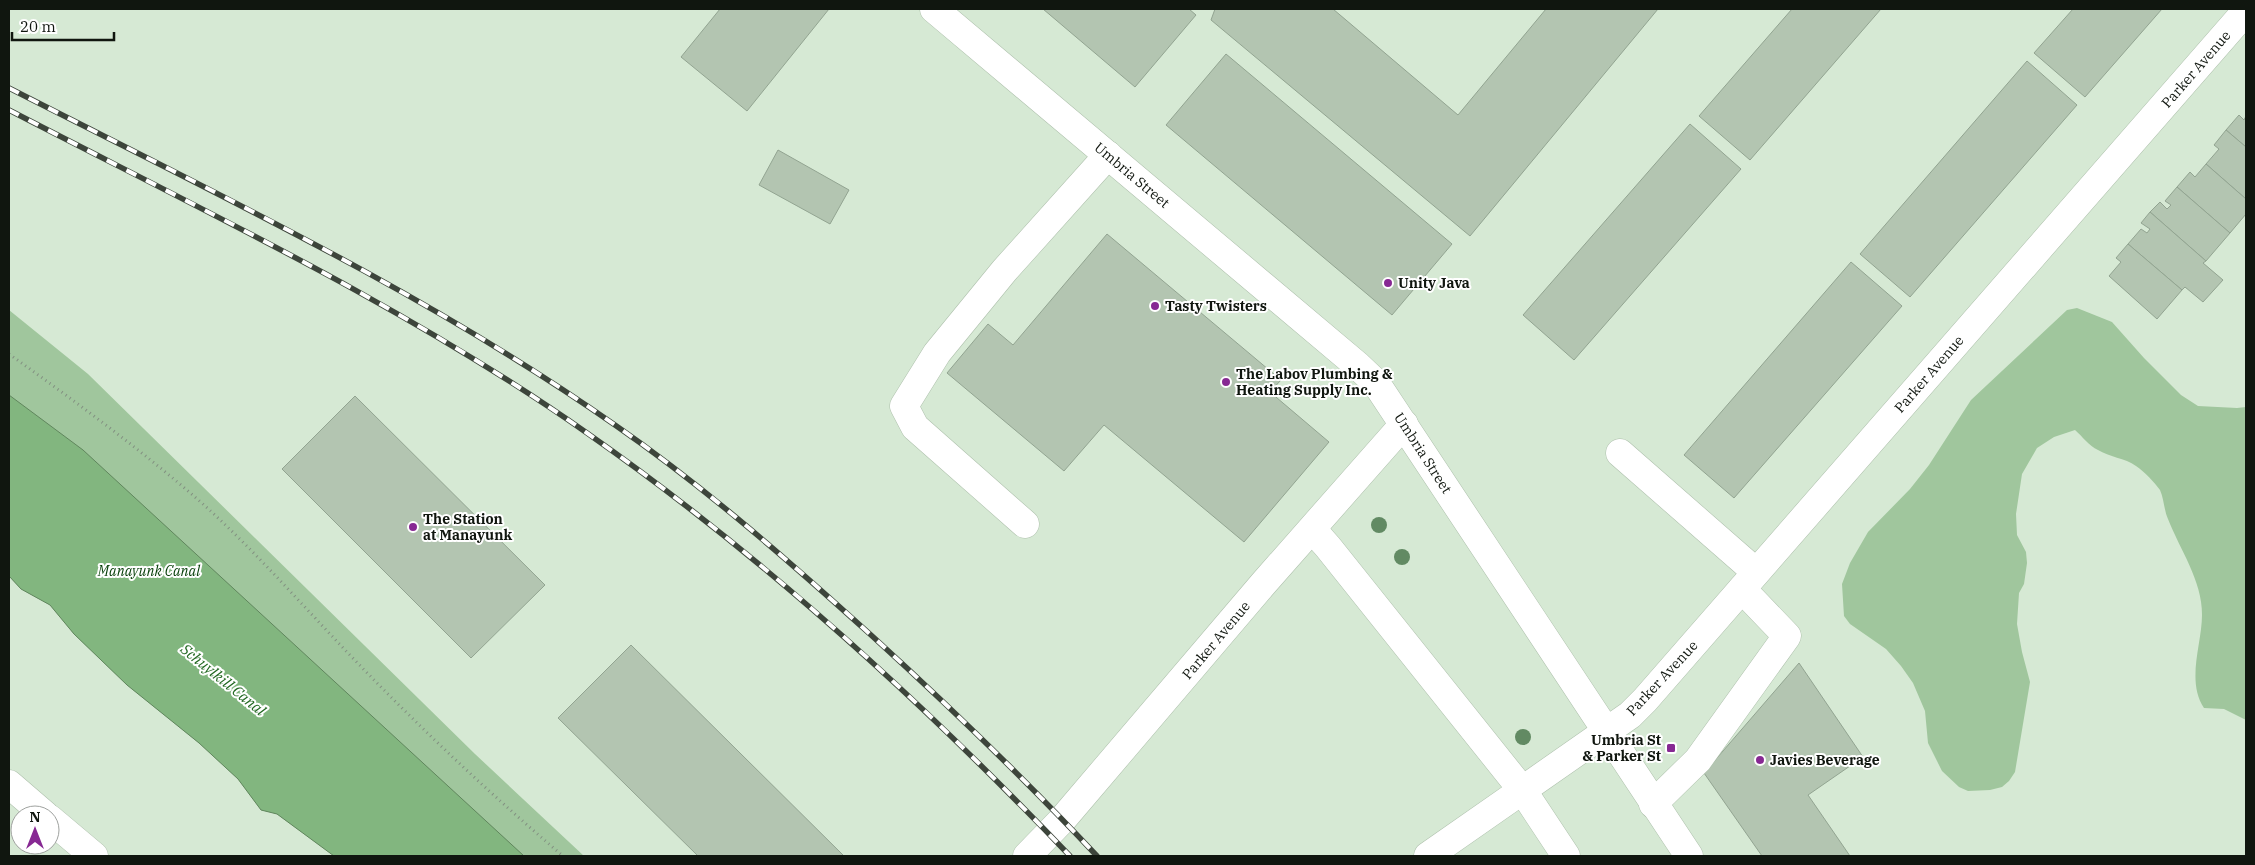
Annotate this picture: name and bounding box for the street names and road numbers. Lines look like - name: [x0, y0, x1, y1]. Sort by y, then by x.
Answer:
- street label: Parker Avenue: [2158, 27, 2234, 111]
- street label: Umbria Street: [1091, 138, 1173, 212]
- street label: Parker Avenue: [1891, 332, 1967, 416]
- street label: Umbria Street: [1390, 409, 1456, 497]
- street label: Parker Avenue: [1178, 597, 1254, 683]
- street label: Parker Avenue: [1623, 637, 1701, 719]

